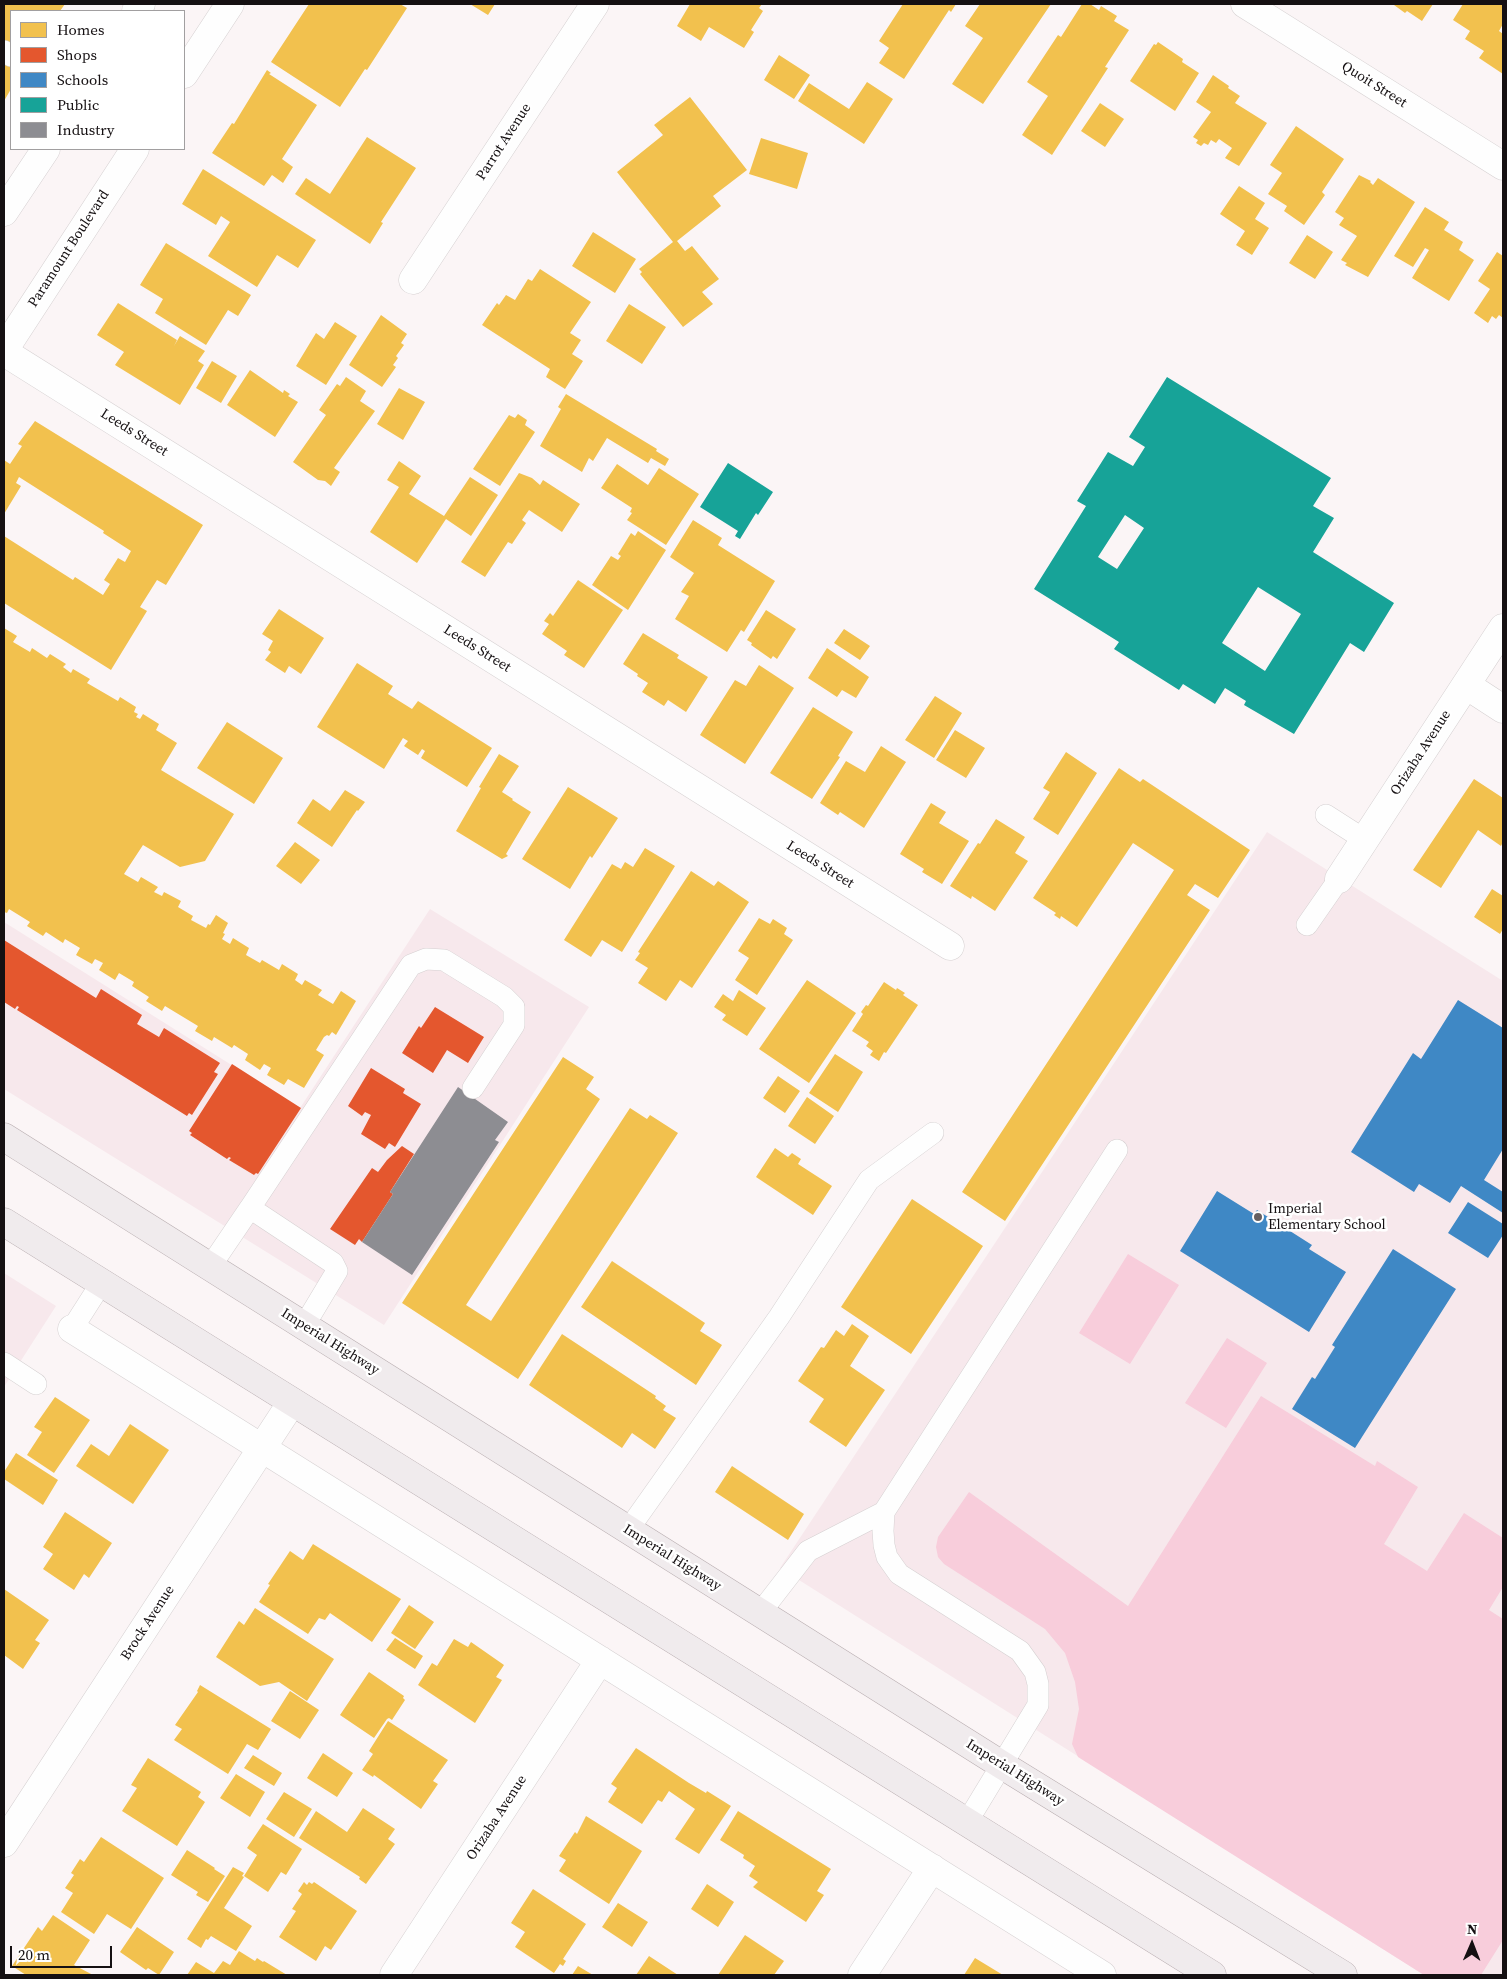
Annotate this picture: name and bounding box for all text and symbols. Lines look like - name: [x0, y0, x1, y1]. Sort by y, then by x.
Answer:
- legend: [10, 10, 185, 150]
- text: Homes: [57, 19, 104, 40]
- text: Shops: [57, 44, 97, 65]
- street label: Quoit Street: [1338, 58, 1410, 112]
- text: Schools: [57, 69, 108, 90]
- text: Public: [57, 94, 99, 115]
- street label: Parrot Avenue: [473, 100, 535, 184]
- text: Industry: [57, 119, 114, 140]
- street label: Paramount Boulevard: [25, 187, 113, 311]
- street label: Leeds Street: [97, 406, 171, 460]
- street label: Leeds Street: [440, 622, 514, 676]
- street label: Orizaba Avenue: [1387, 707, 1455, 799]
- street label: Leeds Street: [783, 838, 857, 892]
- place label: Imperial Elementary School: [1268, 1201, 1386, 1234]
- marker: Imperial Elementary School: [1252, 1211, 1264, 1223]
- street label: Imperial Highway: [278, 1305, 382, 1379]
- street label: Imperial Highway: [620, 1521, 724, 1595]
- street label: Brock Avenue: [118, 1582, 178, 1664]
- street label: Imperial Highway: [963, 1736, 1067, 1810]
- street label: Orizaba Avenue: [463, 1772, 531, 1864]
- north arrow: [1447, 1919, 1497, 1969]
- text: N: [1467, 1919, 1478, 1939]
- scale bar: [12, 1936, 115, 1968]
- text: 20 m: [18, 1944, 50, 1965]

